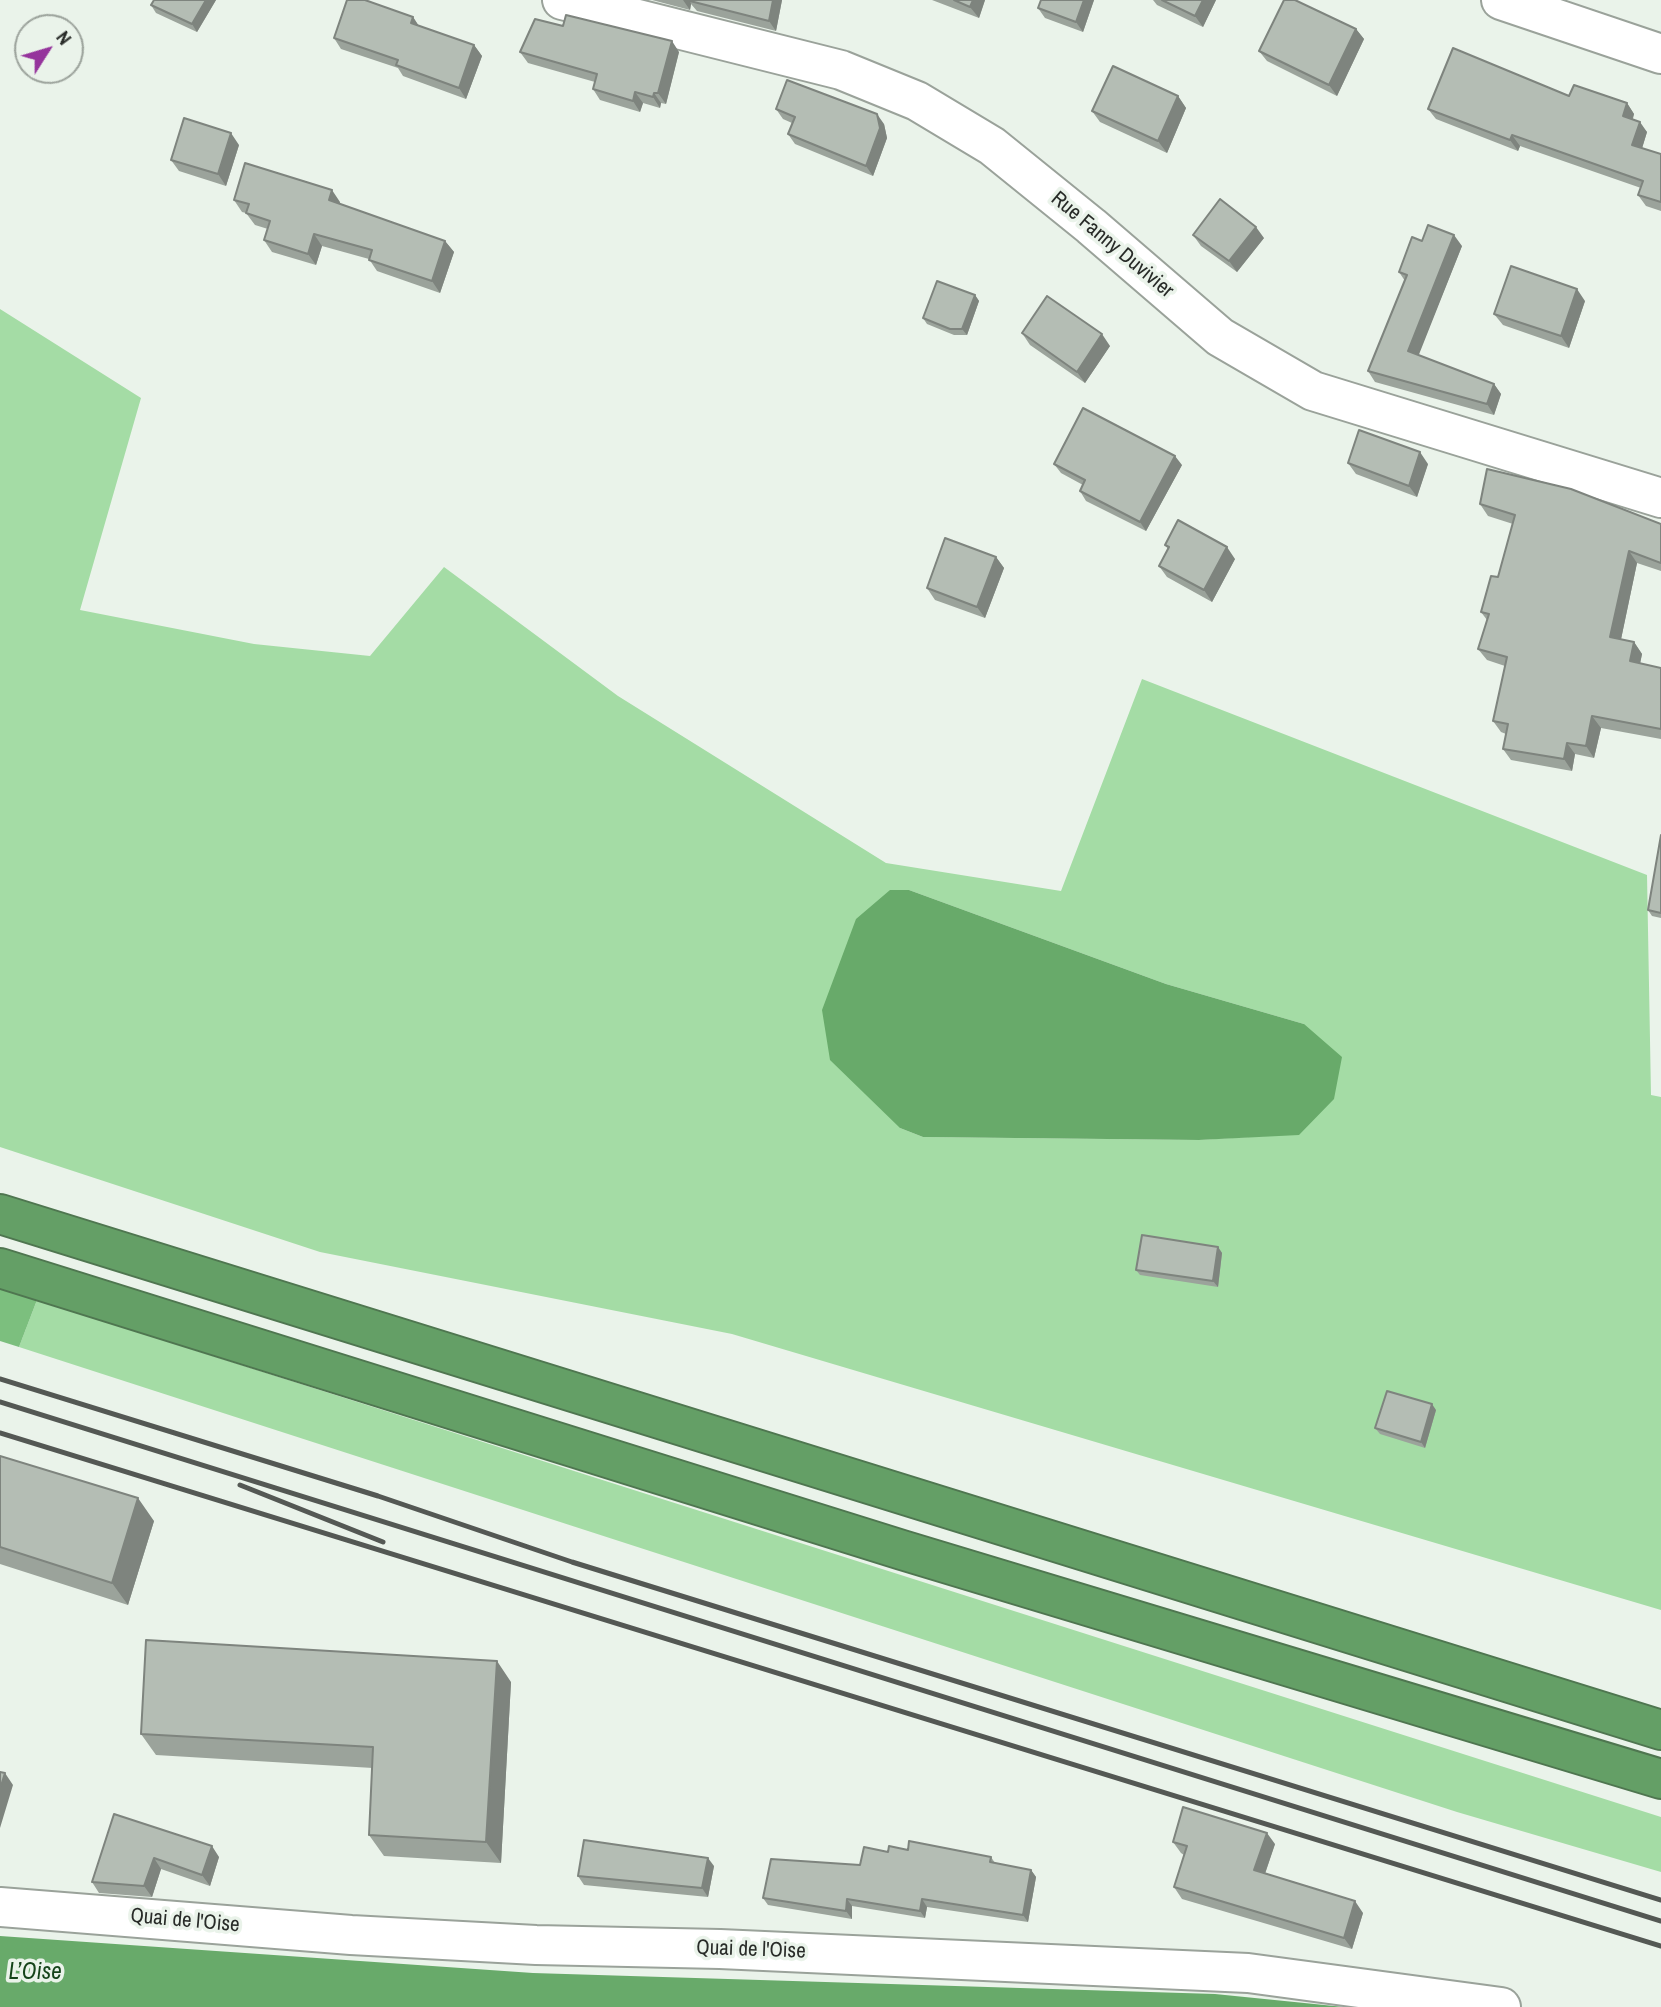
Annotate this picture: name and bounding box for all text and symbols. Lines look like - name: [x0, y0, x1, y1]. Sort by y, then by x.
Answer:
- north arrow: [14, 14, 84, 84]
- text: N: [50, 25, 78, 50]
- street label: Rue Fanny Duvivier: [1046, 186, 1178, 304]
- street label: Quai de l'Oise: [129, 1904, 241, 1938]
- street label: Quai de l'Oise: [696, 1935, 806, 1965]
- water label: L’Oise: [8, 1959, 62, 1987]

